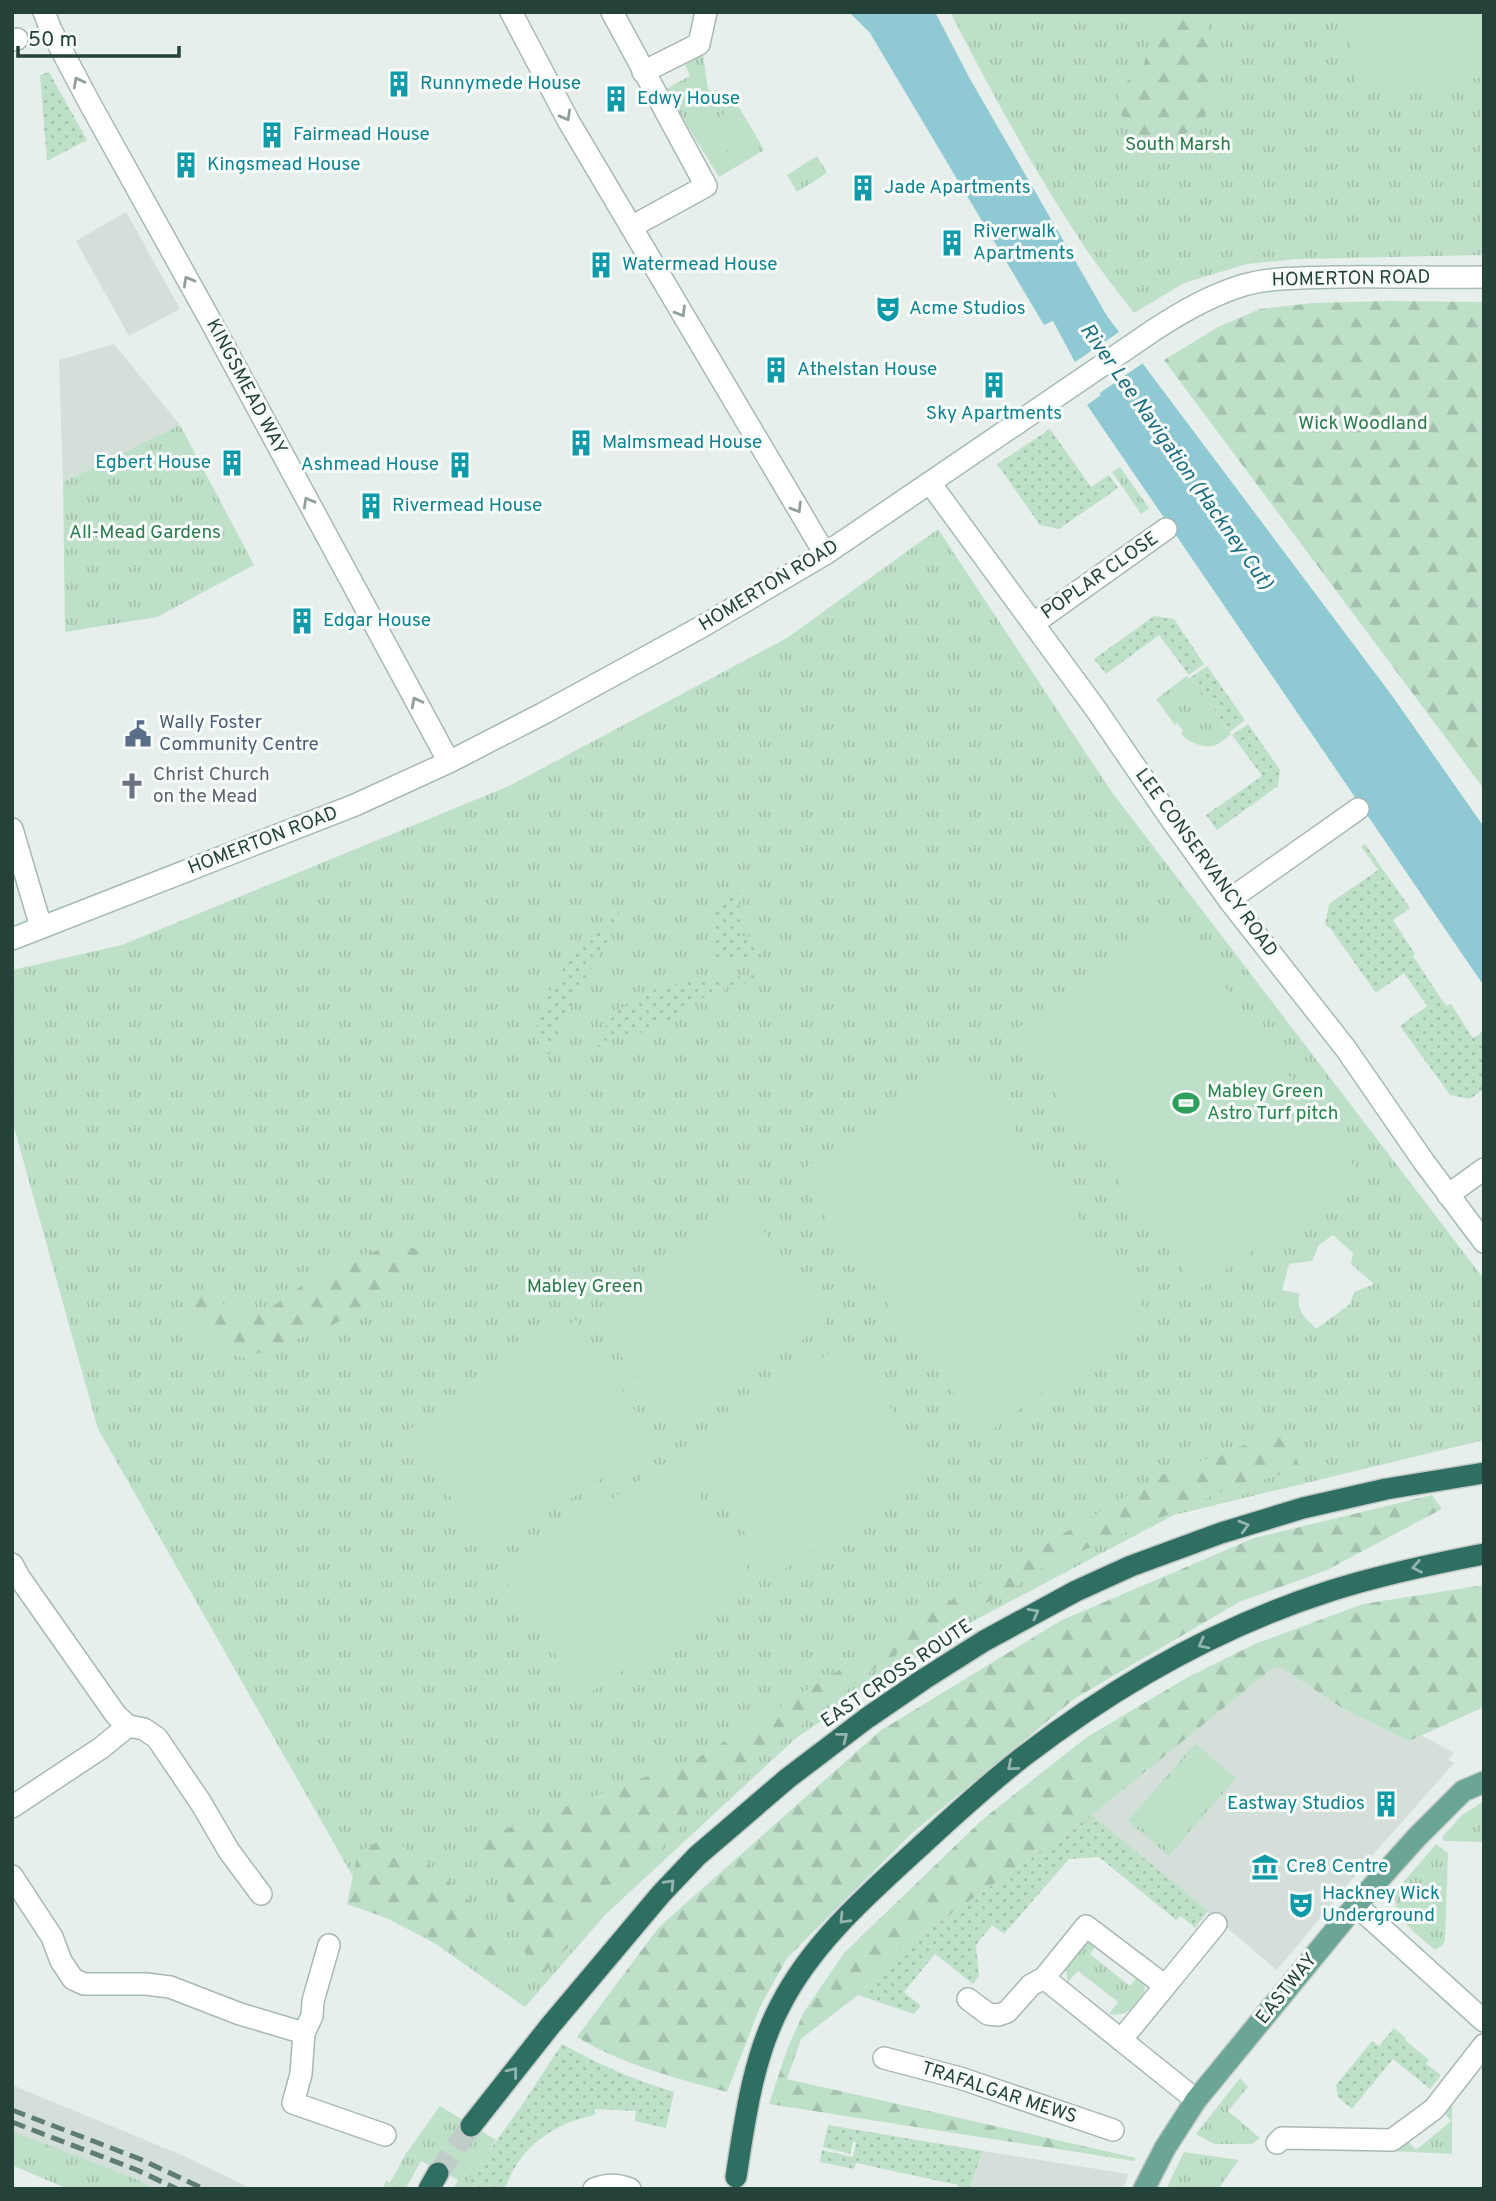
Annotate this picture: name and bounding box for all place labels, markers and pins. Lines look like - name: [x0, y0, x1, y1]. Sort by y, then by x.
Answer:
- building icon: Runnymede House: [384, 69, 414, 99]
- place label: Runnymede House: [420, 72, 581, 96]
- building icon: Edwy House: [601, 84, 631, 114]
- place label: Edwy House: [637, 87, 740, 111]
- building icon: Fairmead House: [257, 120, 287, 150]
- place label: Fairmead House: [293, 123, 430, 147]
- building icon: Kingsmead House: [171, 150, 201, 180]
- place label: Kingsmead House: [207, 153, 360, 177]
- building icon: Jade Apartments: [848, 173, 878, 203]
- place label: Jade Apartments: [884, 176, 1031, 200]
- place label: Riverwalk Apartments: [973, 220, 1074, 266]
- building icon: Riverwalk Apartments: [937, 228, 967, 258]
- building icon: Watermead House: [586, 250, 616, 280]
- place label: Watermead House: [622, 253, 777, 277]
- theatre icon: Acme Studios: [873, 294, 903, 324]
- place label: Acme Studios: [909, 297, 1026, 321]
- building icon: Athelstan House: [761, 355, 791, 385]
- place label: Athelstan House: [797, 358, 937, 382]
- building icon: Sky Apartments: [979, 370, 1009, 400]
- place label: Sky Apartments: [926, 402, 1062, 426]
- building icon: Malmsmead House: [566, 428, 596, 458]
- place label: Malmsmead House: [602, 431, 762, 455]
- building icon: Egbert House: [217, 448, 247, 478]
- building icon: Ashmead House: [445, 450, 475, 480]
- place label: Egbert House: [95, 451, 211, 475]
- place label: Ashmead House: [301, 453, 439, 477]
- building icon: Rivermead House: [356, 491, 386, 521]
- place label: Rivermead House: [392, 494, 542, 518]
- building icon: Edgar House: [287, 606, 317, 636]
- place label: Edgar House: [323, 609, 431, 633]
- place label: Wally Foster Community Centre: [159, 711, 319, 757]
- public building icon: Wally Foster Community Centre: [123, 719, 153, 749]
- place label: Christ Church on the Mead: [153, 763, 270, 809]
- church icon: Christ Church on the Mead: [117, 771, 147, 801]
- place label: Mabley Green Astro Turf pitch: [1207, 1080, 1338, 1126]
- sports icon: Mabley Green Astro Turf pitch: [1171, 1088, 1201, 1118]
- building icon: Eastway Studios: [1371, 1789, 1401, 1819]
- place label: Eastway Studios: [1227, 1792, 1365, 1816]
- museum icon: Cre8 Centre: [1250, 1852, 1280, 1882]
- place label: Cre8 Centre: [1286, 1855, 1388, 1879]
- place label: Hackney Wick Underground: [1322, 1882, 1440, 1928]
- theatre icon: Hackney Wick Underground: [1286, 1890, 1316, 1920]

